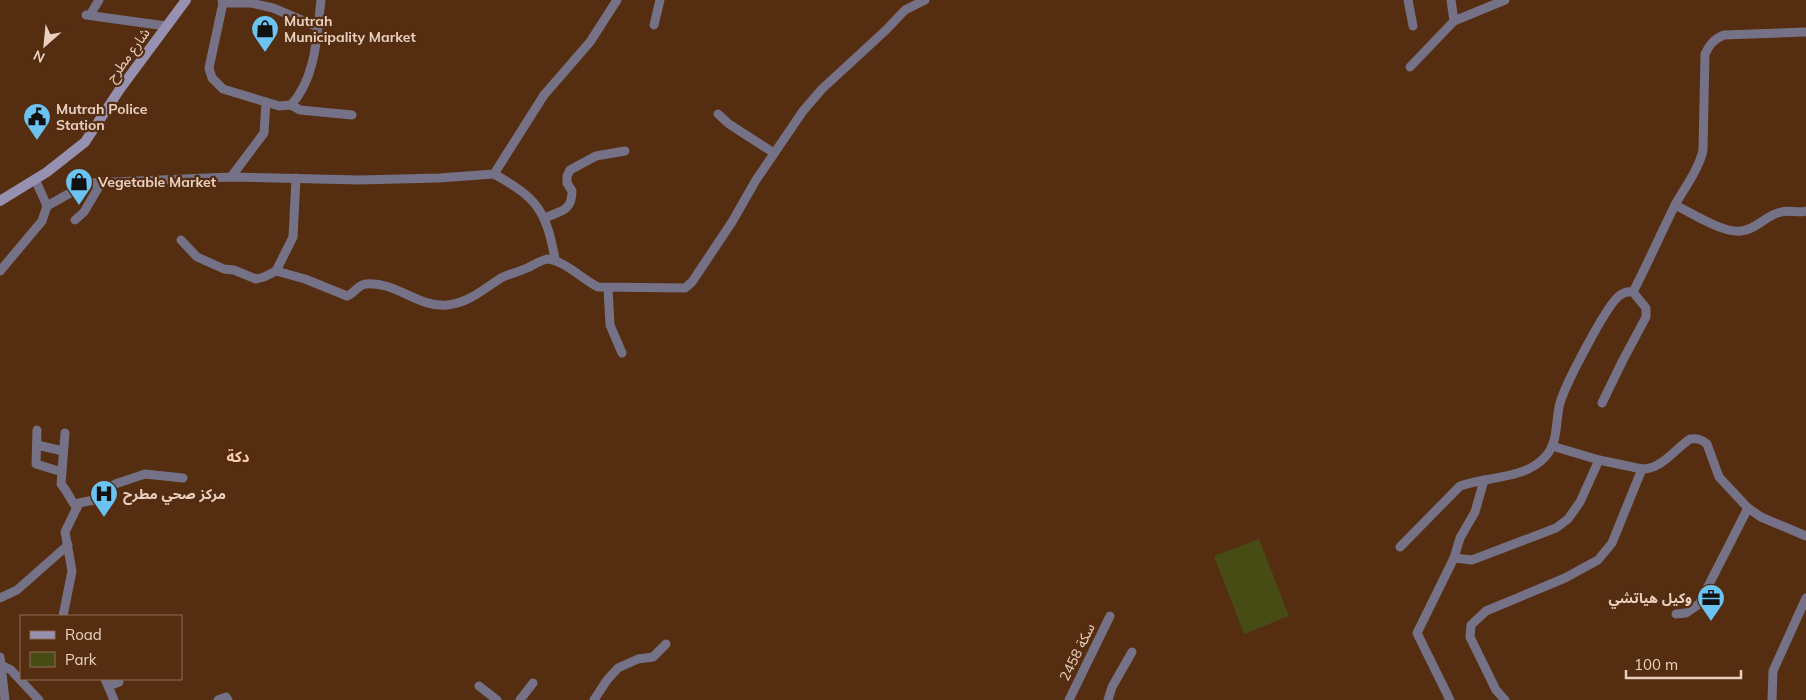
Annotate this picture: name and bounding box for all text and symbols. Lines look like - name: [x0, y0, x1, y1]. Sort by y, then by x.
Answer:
- place label: Mutrah Municipality Market: [284, 12, 416, 46]
- shop icon: Mutrah Municipality Market: [250, 14, 280, 53]
- north arrow: [20, 20, 70, 70]
- street label: شارع مطرح: [102, 24, 155, 87]
- text: N: [30, 46, 48, 67]
- place label: Mutrah Police Station: [56, 100, 148, 134]
- public building icon: Mutrah Police Station: [22, 102, 52, 141]
- shop icon: Vegetable Market: [64, 167, 94, 206]
- place label: Vegetable Market: [97, 173, 217, 191]
- district label: دكة: [227, 447, 250, 466]
- hospital icon: مركز صحي مطرح: [89, 479, 119, 518]
- place label: مركز صحي مطرح: [123, 485, 226, 505]
- office icon: وكيل هياتشي: [1696, 583, 1726, 622]
- place label: وكيل هياتشي: [1608, 589, 1692, 609]
- legend: [20, 615, 182, 680]
- street label: سكة 2458: [1055, 620, 1099, 684]
- text: Road: [65, 625, 102, 644]
- scale bar: [1626, 648, 1741, 680]
- text: Park: [65, 650, 97, 669]
- text: 100 m: [1634, 655, 1678, 674]

